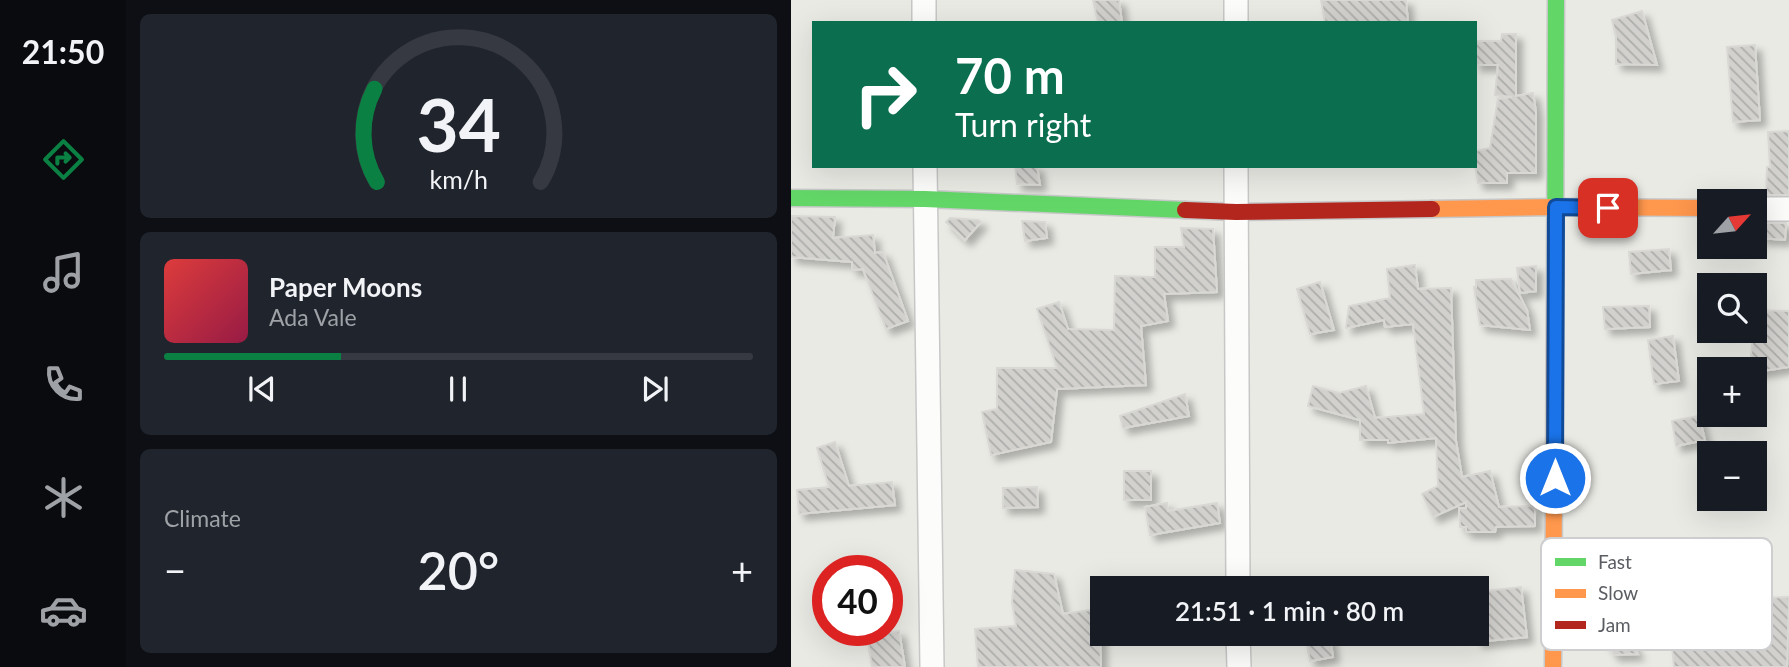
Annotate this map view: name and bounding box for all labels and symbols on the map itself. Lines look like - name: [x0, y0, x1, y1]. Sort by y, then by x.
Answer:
- pin: [1578, 178, 1638, 238]
- north arrow: [1697, 189, 1767, 259]
- position arrow: [1518, 441, 1592, 515]
- legend: [1541, 538, 1772, 650]
- text: Fast: [1598, 550, 1632, 573]
- speed limit sign: 40: [812, 555, 903, 646]
- text: Slow: [1598, 581, 1638, 604]
- text: Jam: [1598, 613, 1631, 636]

